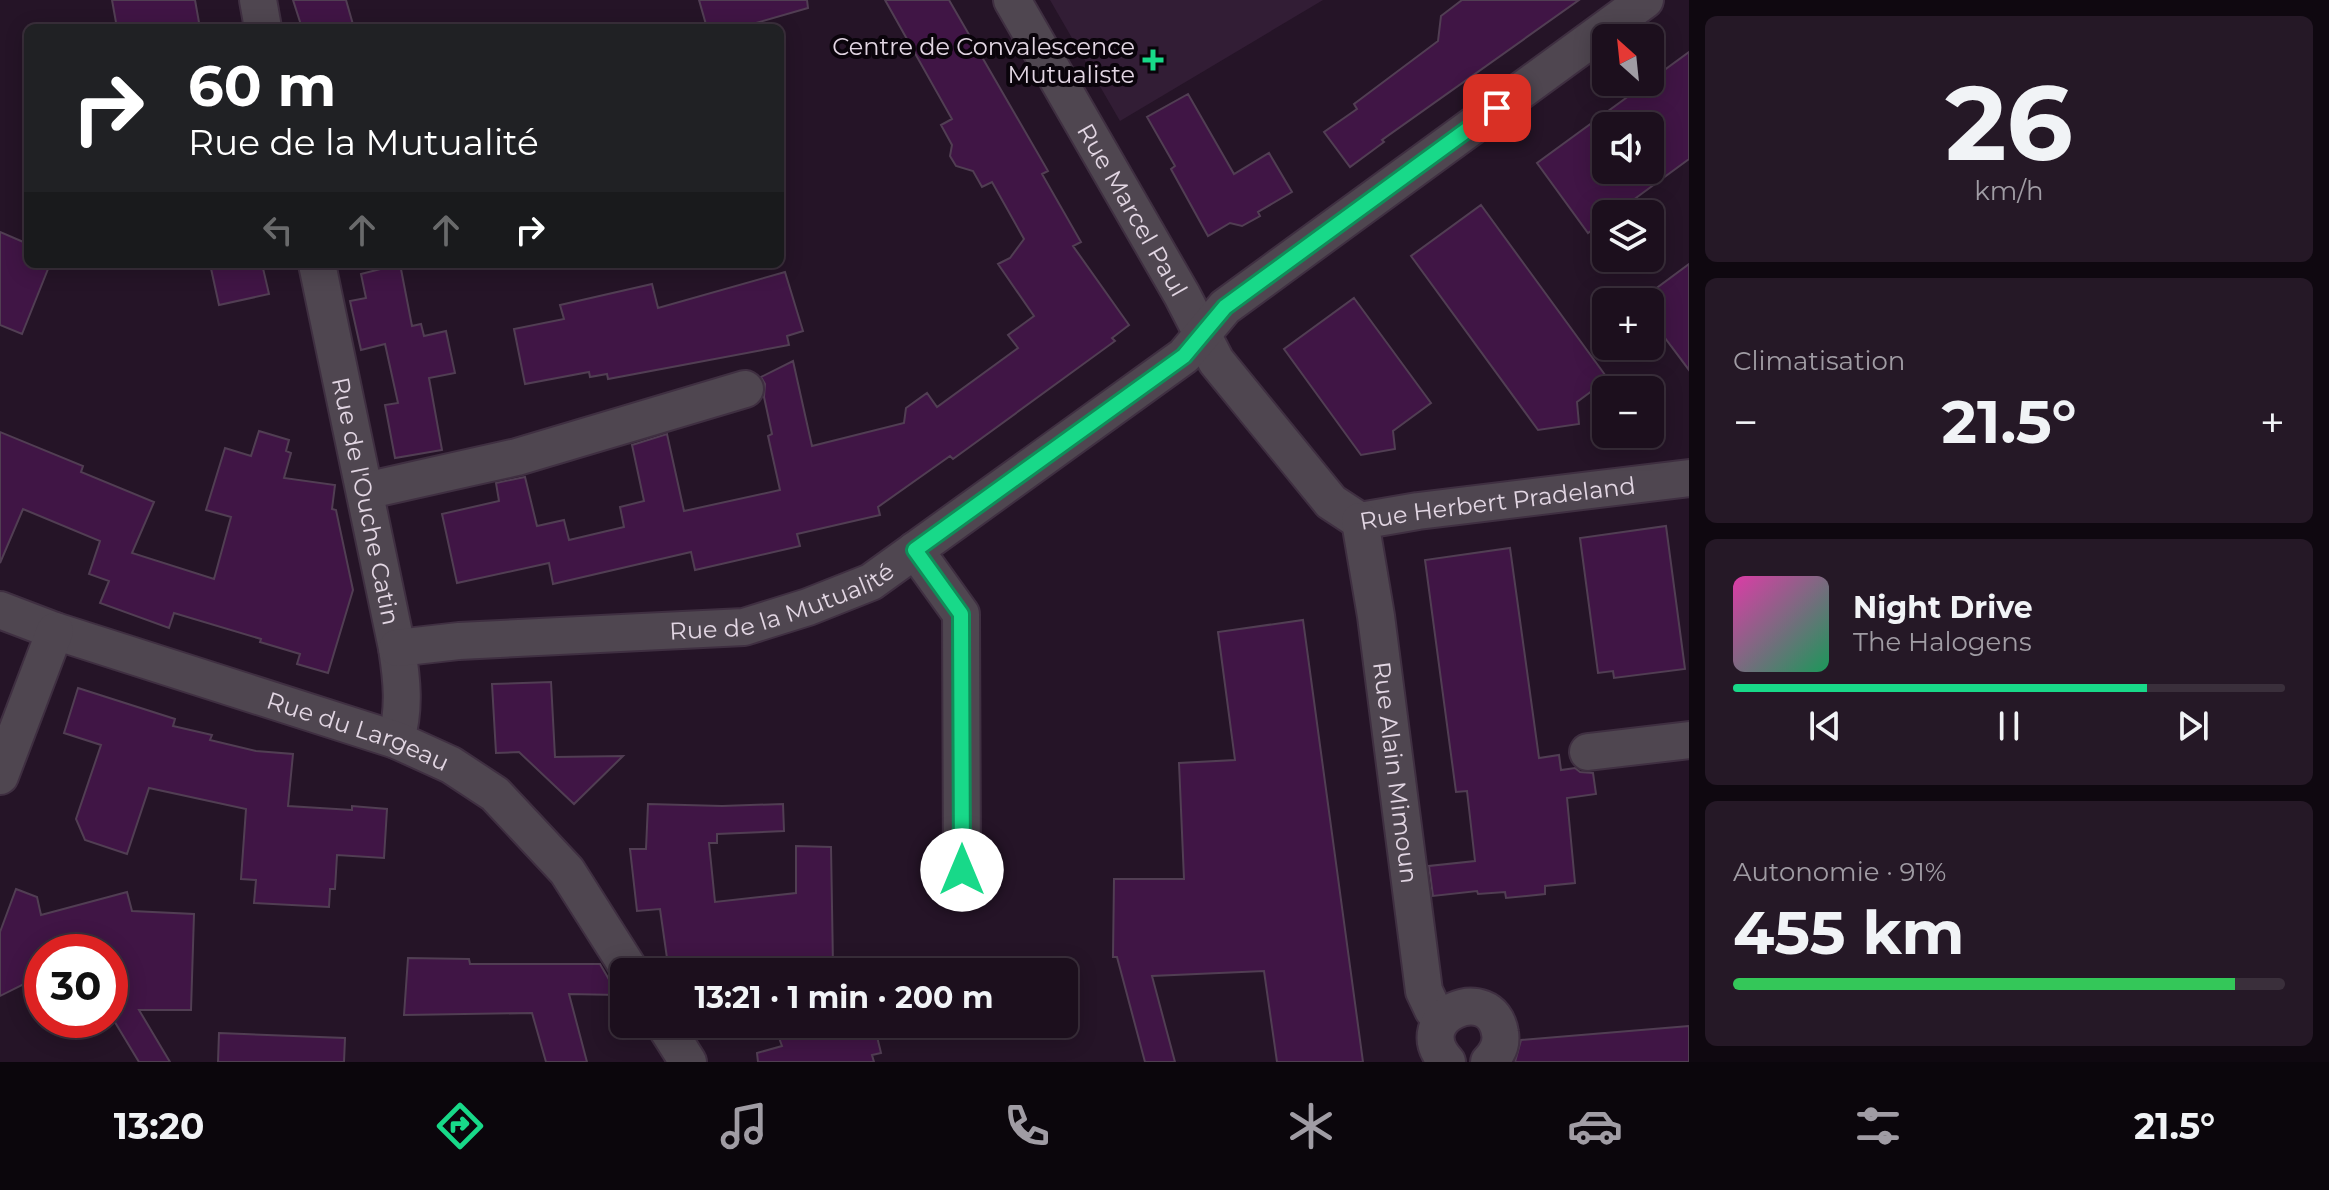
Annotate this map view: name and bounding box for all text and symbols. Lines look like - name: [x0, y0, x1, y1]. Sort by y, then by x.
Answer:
- north arrow: [1592, 24, 1664, 96]
- map controls: [1592, 24, 1664, 448]
- place label: Centre de Convalescence Mutualiste: [832, 32, 1135, 89]
- marker: Centre de Convalescence Mutualiste: [1142, 49, 1164, 71]
- text: 60 m: [188, 52, 336, 120]
- icon: right: [56, 56, 160, 160]
- text: 26: [1945, 59, 2073, 186]
- pin: [1463, 74, 1531, 142]
- icon: arrive: [1475, 86, 1519, 130]
- button: sound: [1592, 112, 1664, 184]
- street label: Rue Marcel Paul: [1072, 118, 1194, 301]
- text: Rue de la Mutualité: [188, 120, 539, 164]
- text: km/h: [1974, 175, 2044, 207]
- button: layers: [1592, 200, 1664, 272]
- icon: left: [256, 208, 300, 252]
- icon: ahead: [340, 208, 384, 252]
- icon: ahead: [424, 208, 468, 252]
- icon: right: [508, 208, 552, 252]
- button: +: [1592, 288, 1664, 360]
- text: Climatisation: [1733, 345, 1905, 377]
- street label: Rue de l'Ouche Catin: [326, 374, 406, 627]
- button: −: [1592, 376, 1664, 448]
- text: 21.5°: [1941, 385, 2077, 458]
- text: −: [1733, 395, 1758, 449]
- text: +: [2260, 395, 2285, 449]
- street label: Rue Herbert Pradeland: [1357, 470, 1637, 535]
- street label: Rue de la Mutualité: [669, 556, 899, 645]
- text: Night Drive: [1853, 589, 2033, 626]
- text: The Halogens: [1853, 626, 2032, 658]
- street label: Rue Alain Mimoun: [1367, 660, 1425, 885]
- street label: Rue du Largeau: [263, 685, 454, 777]
- icon: previous: [1803, 704, 1847, 748]
- icon: pause: [1987, 704, 2031, 748]
- icon: next: [2171, 704, 2215, 748]
- position arrow: [920, 828, 1004, 912]
- text: Autonomie · 91%: [1733, 856, 1946, 888]
- text: 455 km: [1733, 896, 1964, 969]
- speed limit sign: 30: [24, 934, 128, 1038]
- text: 13:21 · 1 min · 200 m: [695, 979, 993, 1016]
- icon: directions: [432, 1098, 488, 1154]
- icon: music: [716, 1098, 772, 1154]
- icon: phone: [999, 1098, 1055, 1154]
- icon: climate: [1283, 1098, 1339, 1154]
- icon: car: [1567, 1098, 1623, 1154]
- icon: filters: [1850, 1098, 1906, 1154]
- text: 13:20: [114, 1104, 204, 1148]
- text: 21.5°: [2134, 1104, 2215, 1148]

